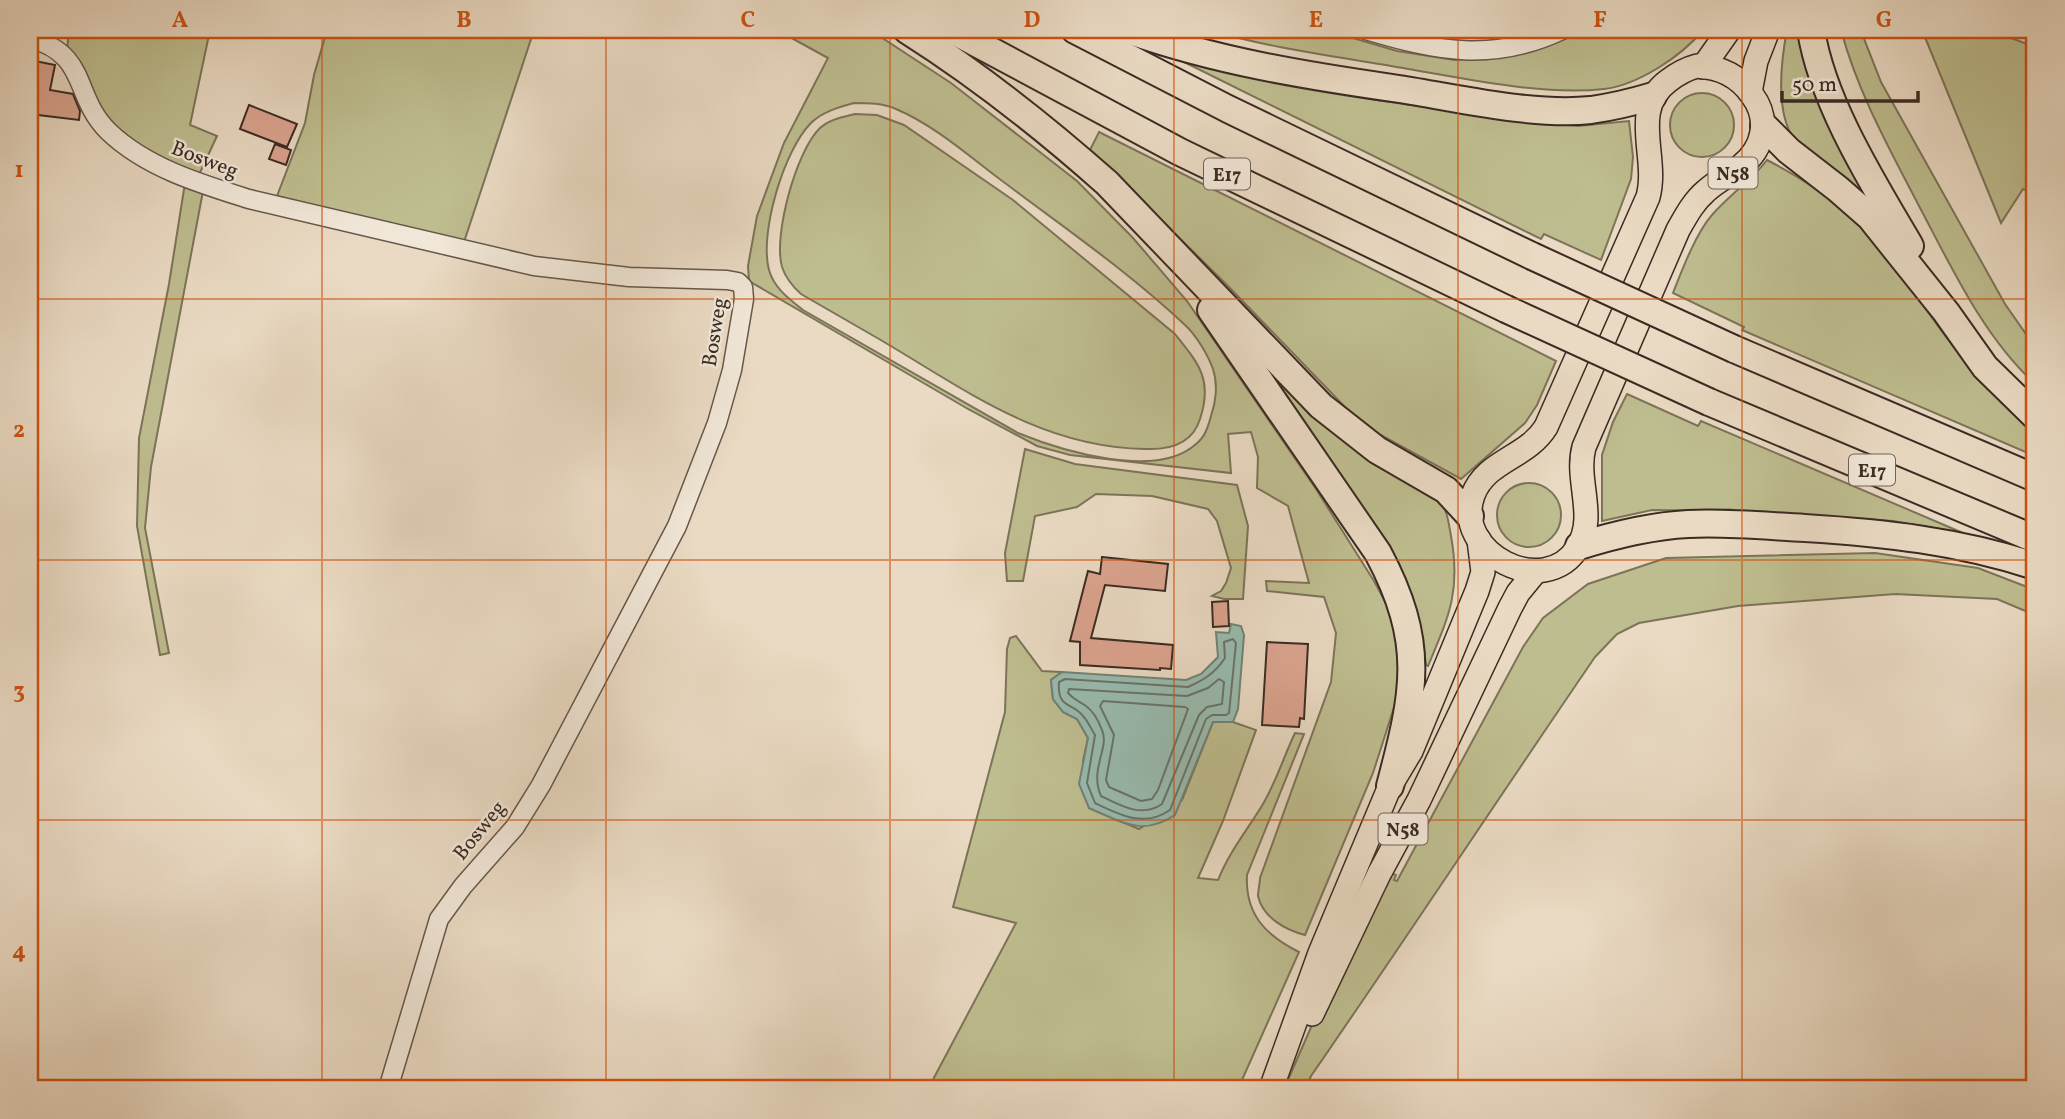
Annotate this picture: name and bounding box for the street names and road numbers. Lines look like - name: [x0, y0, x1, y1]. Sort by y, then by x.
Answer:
- street label: Bosweg: [167, 134, 242, 186]
- road number: E17: [1204, 158, 1250, 190]
- road number: N58: [1708, 158, 1758, 188]
- street label: Bosweg: [696, 296, 735, 369]
- road number: E17: [1849, 454, 1895, 485]
- street label: Bosweg: [447, 795, 513, 867]
- road number: N58: [1378, 814, 1428, 844]

